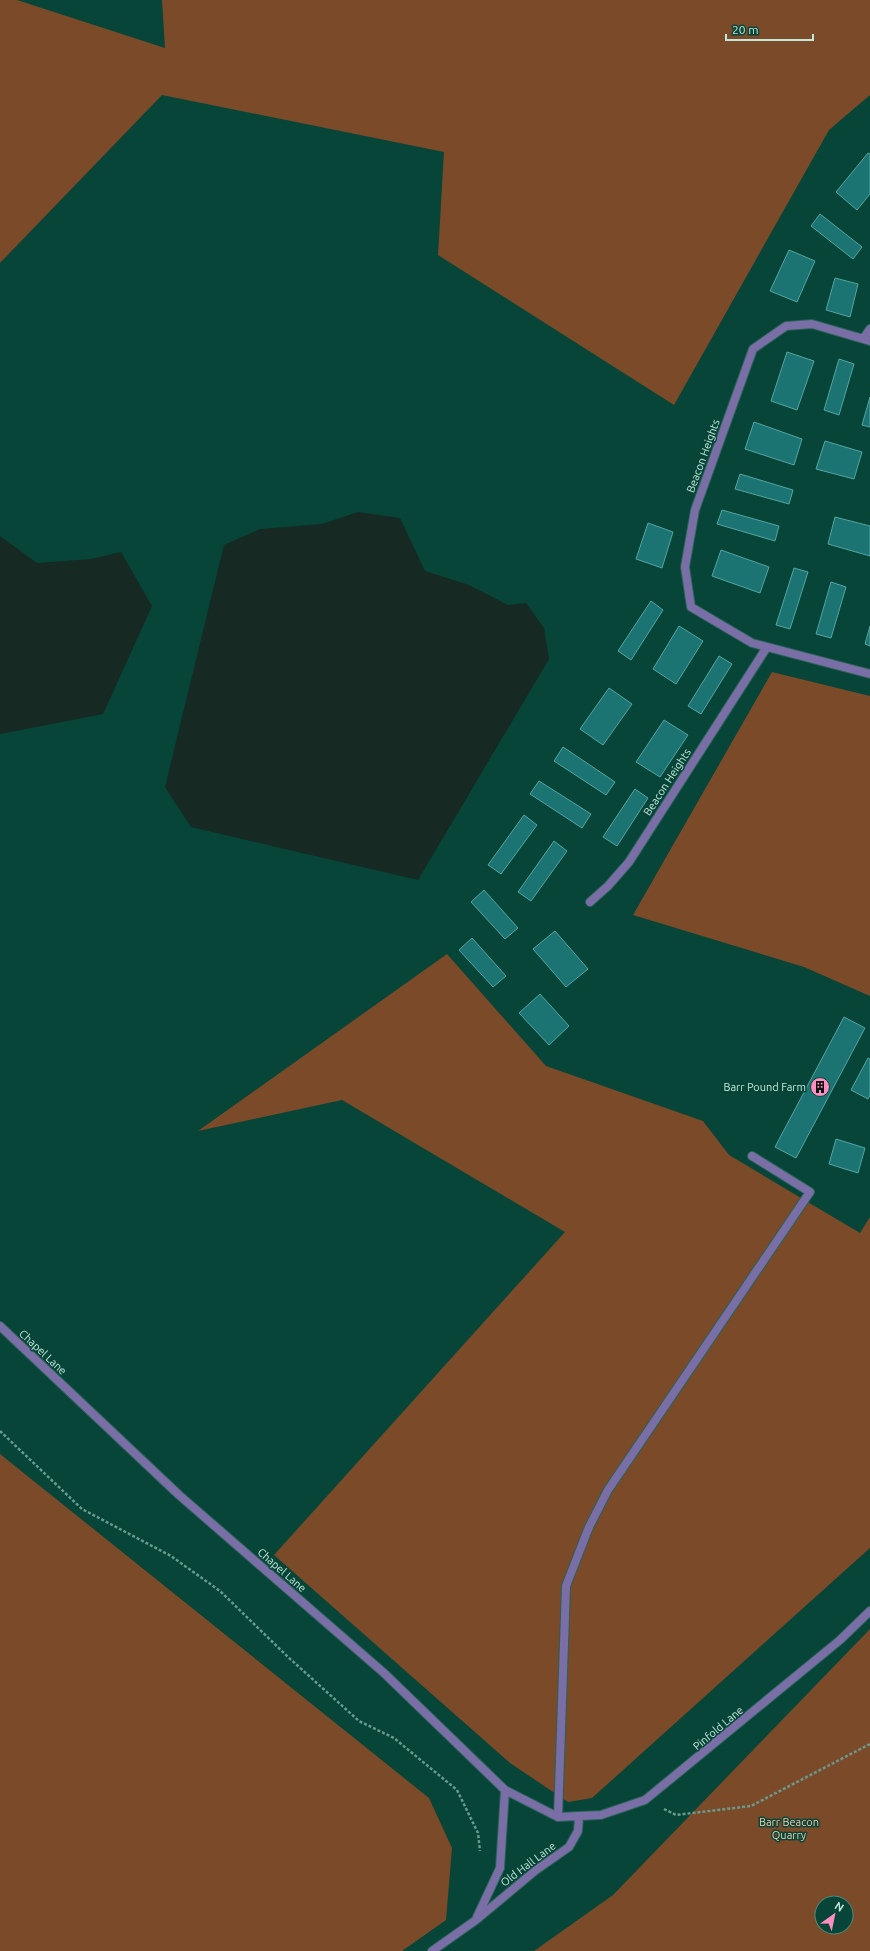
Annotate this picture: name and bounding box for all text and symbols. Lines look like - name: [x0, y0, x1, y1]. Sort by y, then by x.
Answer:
- scale bar: [726, 16, 813, 42]
- text: 20 m: [732, 23, 759, 36]
- street label: Beacon Heights: [684, 417, 722, 494]
- street label: Beacon Heights: [641, 746, 693, 818]
- building icon: Barr Pound Farm: [809, 1076, 831, 1098]
- place label: Barr Pound Farm: [723, 1081, 806, 1093]
- street label: Chapel Lane: [17, 1327, 69, 1377]
- street label: Chapel Lane: [255, 1546, 309, 1594]
- street label: Pinfold Lane: [691, 1704, 745, 1752]
- park label: Barr Beacon Quarry: [759, 1816, 819, 1841]
- street label: Old Hall Lane: [498, 1839, 558, 1889]
- north arrow: [814, 1895, 854, 1935]
- text: N: [833, 1899, 846, 1914]

